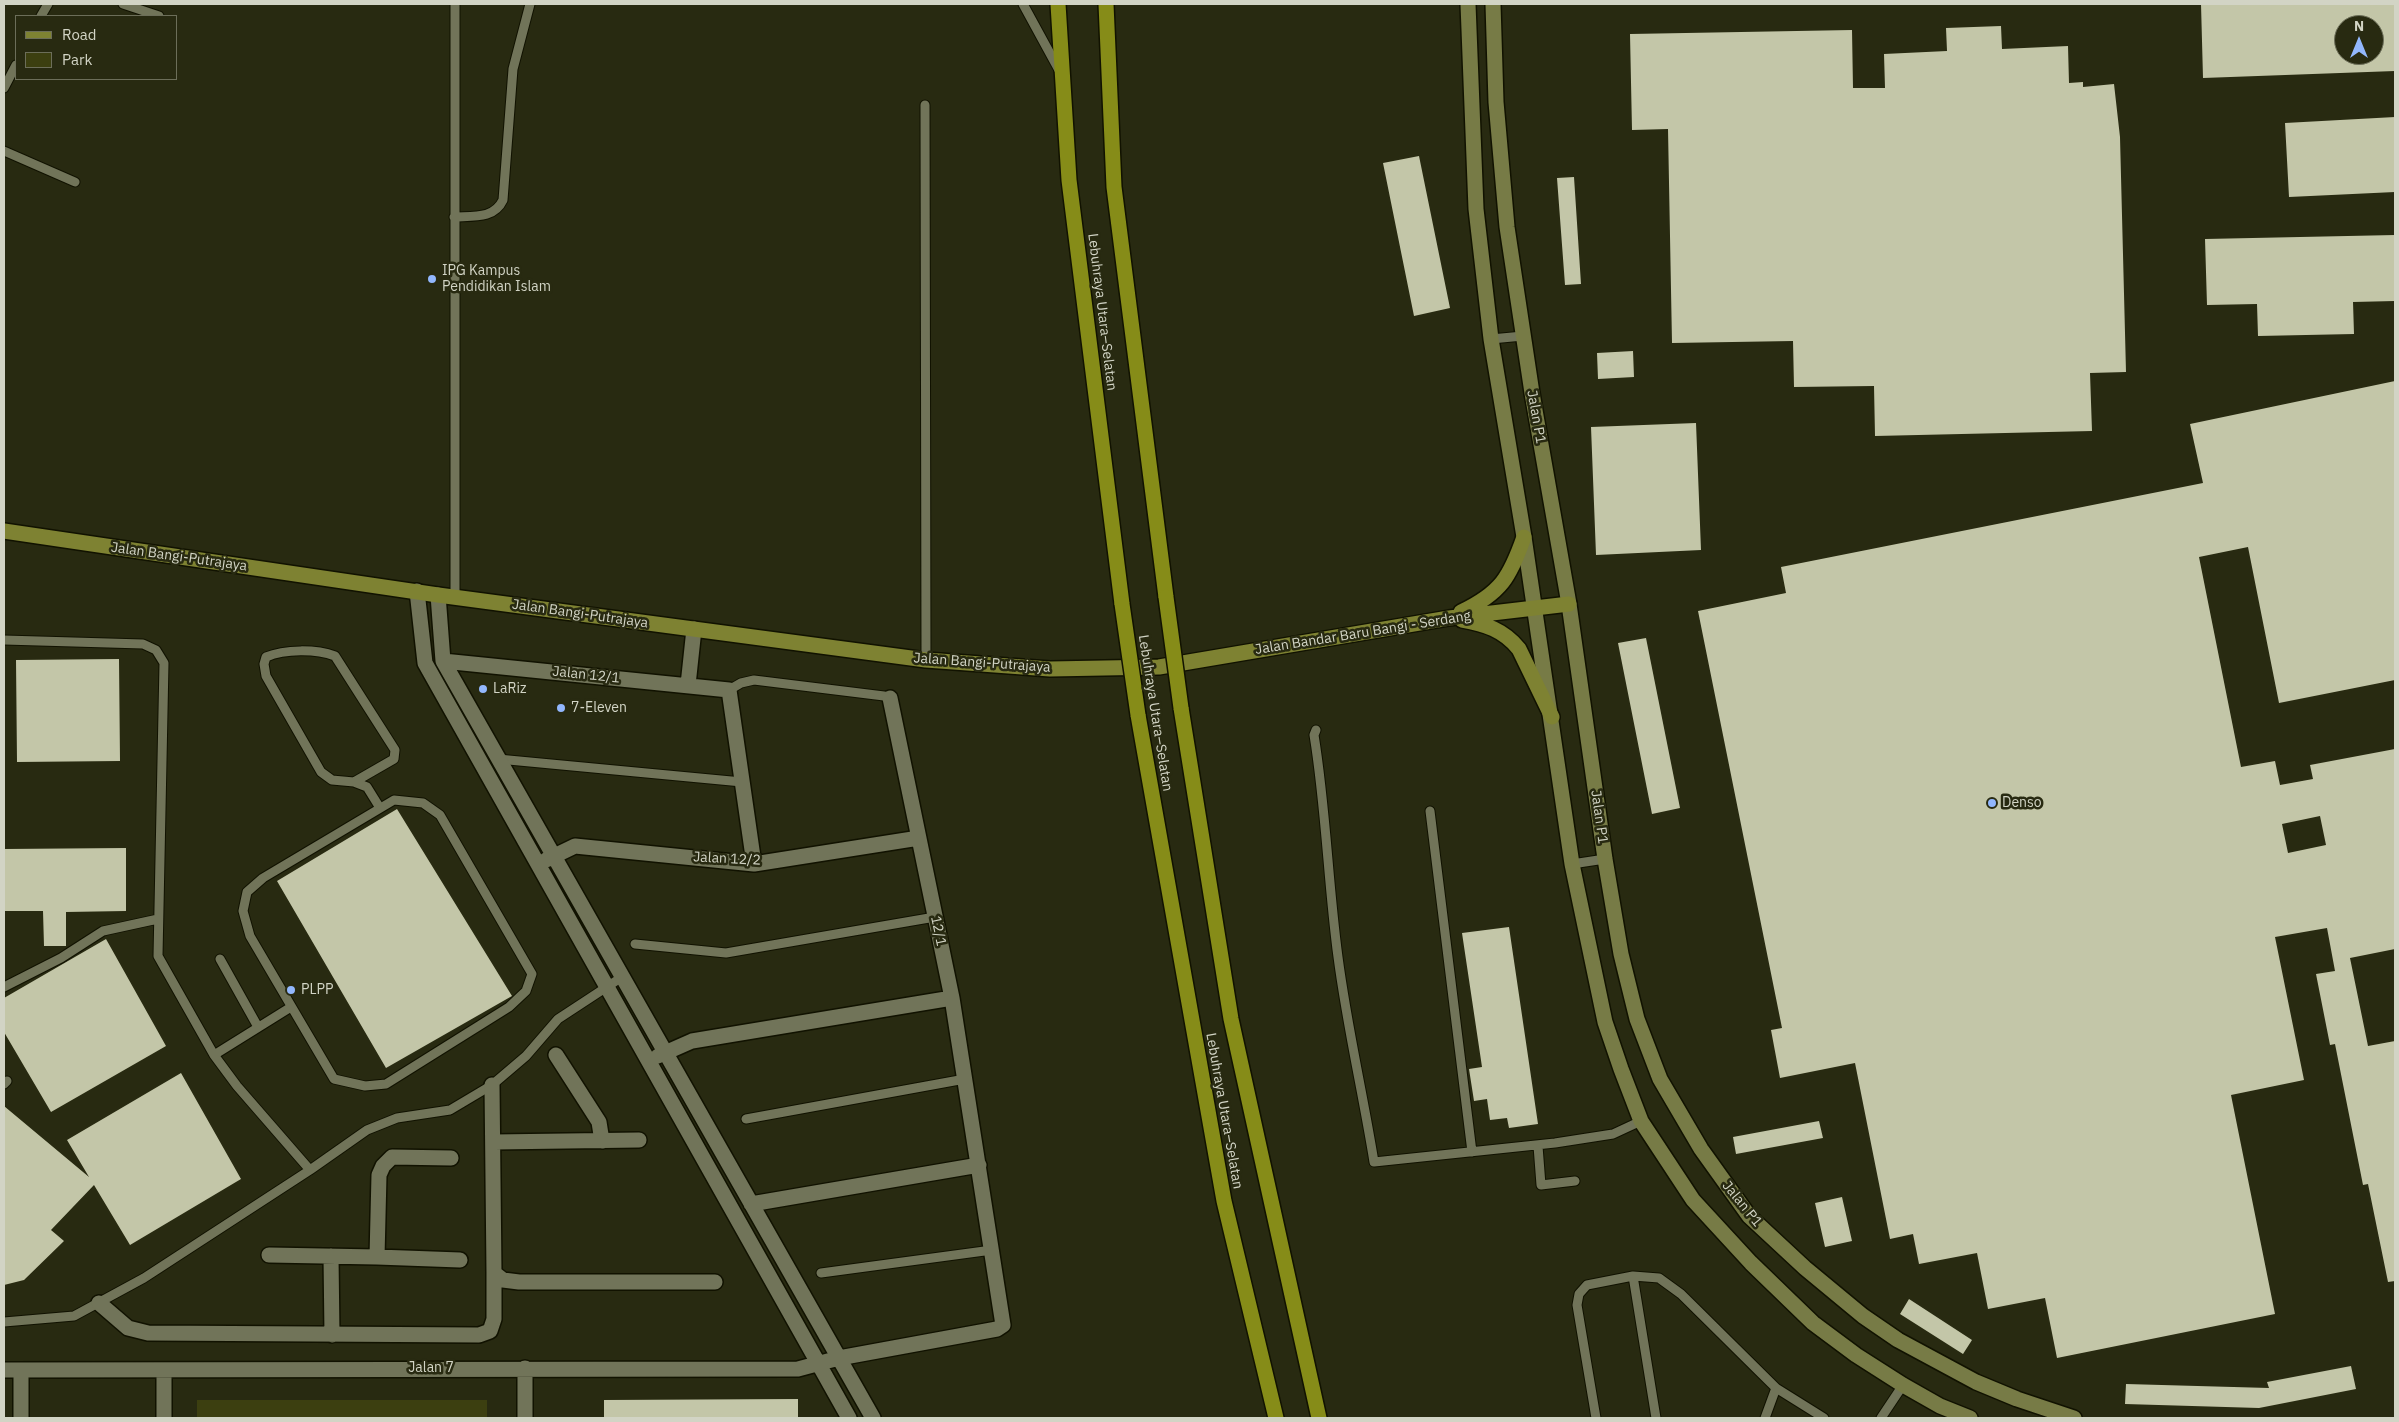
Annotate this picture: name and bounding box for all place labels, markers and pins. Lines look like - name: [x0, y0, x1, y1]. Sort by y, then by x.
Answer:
- place label: IPG Kampus Pendidikan Islam: [442, 263, 551, 296]
- marker: IPG Kampus Pendidikan Islam: [426, 273, 438, 285]
- place label: LaRiz: [493, 681, 526, 697]
- marker: LaRiz: [477, 683, 489, 695]
- place label: 7-Eleven: [571, 700, 627, 716]
- marker: 7-Eleven: [555, 702, 567, 714]
- place label: Denso: [2002, 795, 2042, 811]
- marker: Denso: [1986, 797, 1998, 809]
- place label: PLPP: [301, 982, 333, 998]
- marker: PLPP: [285, 984, 297, 996]

